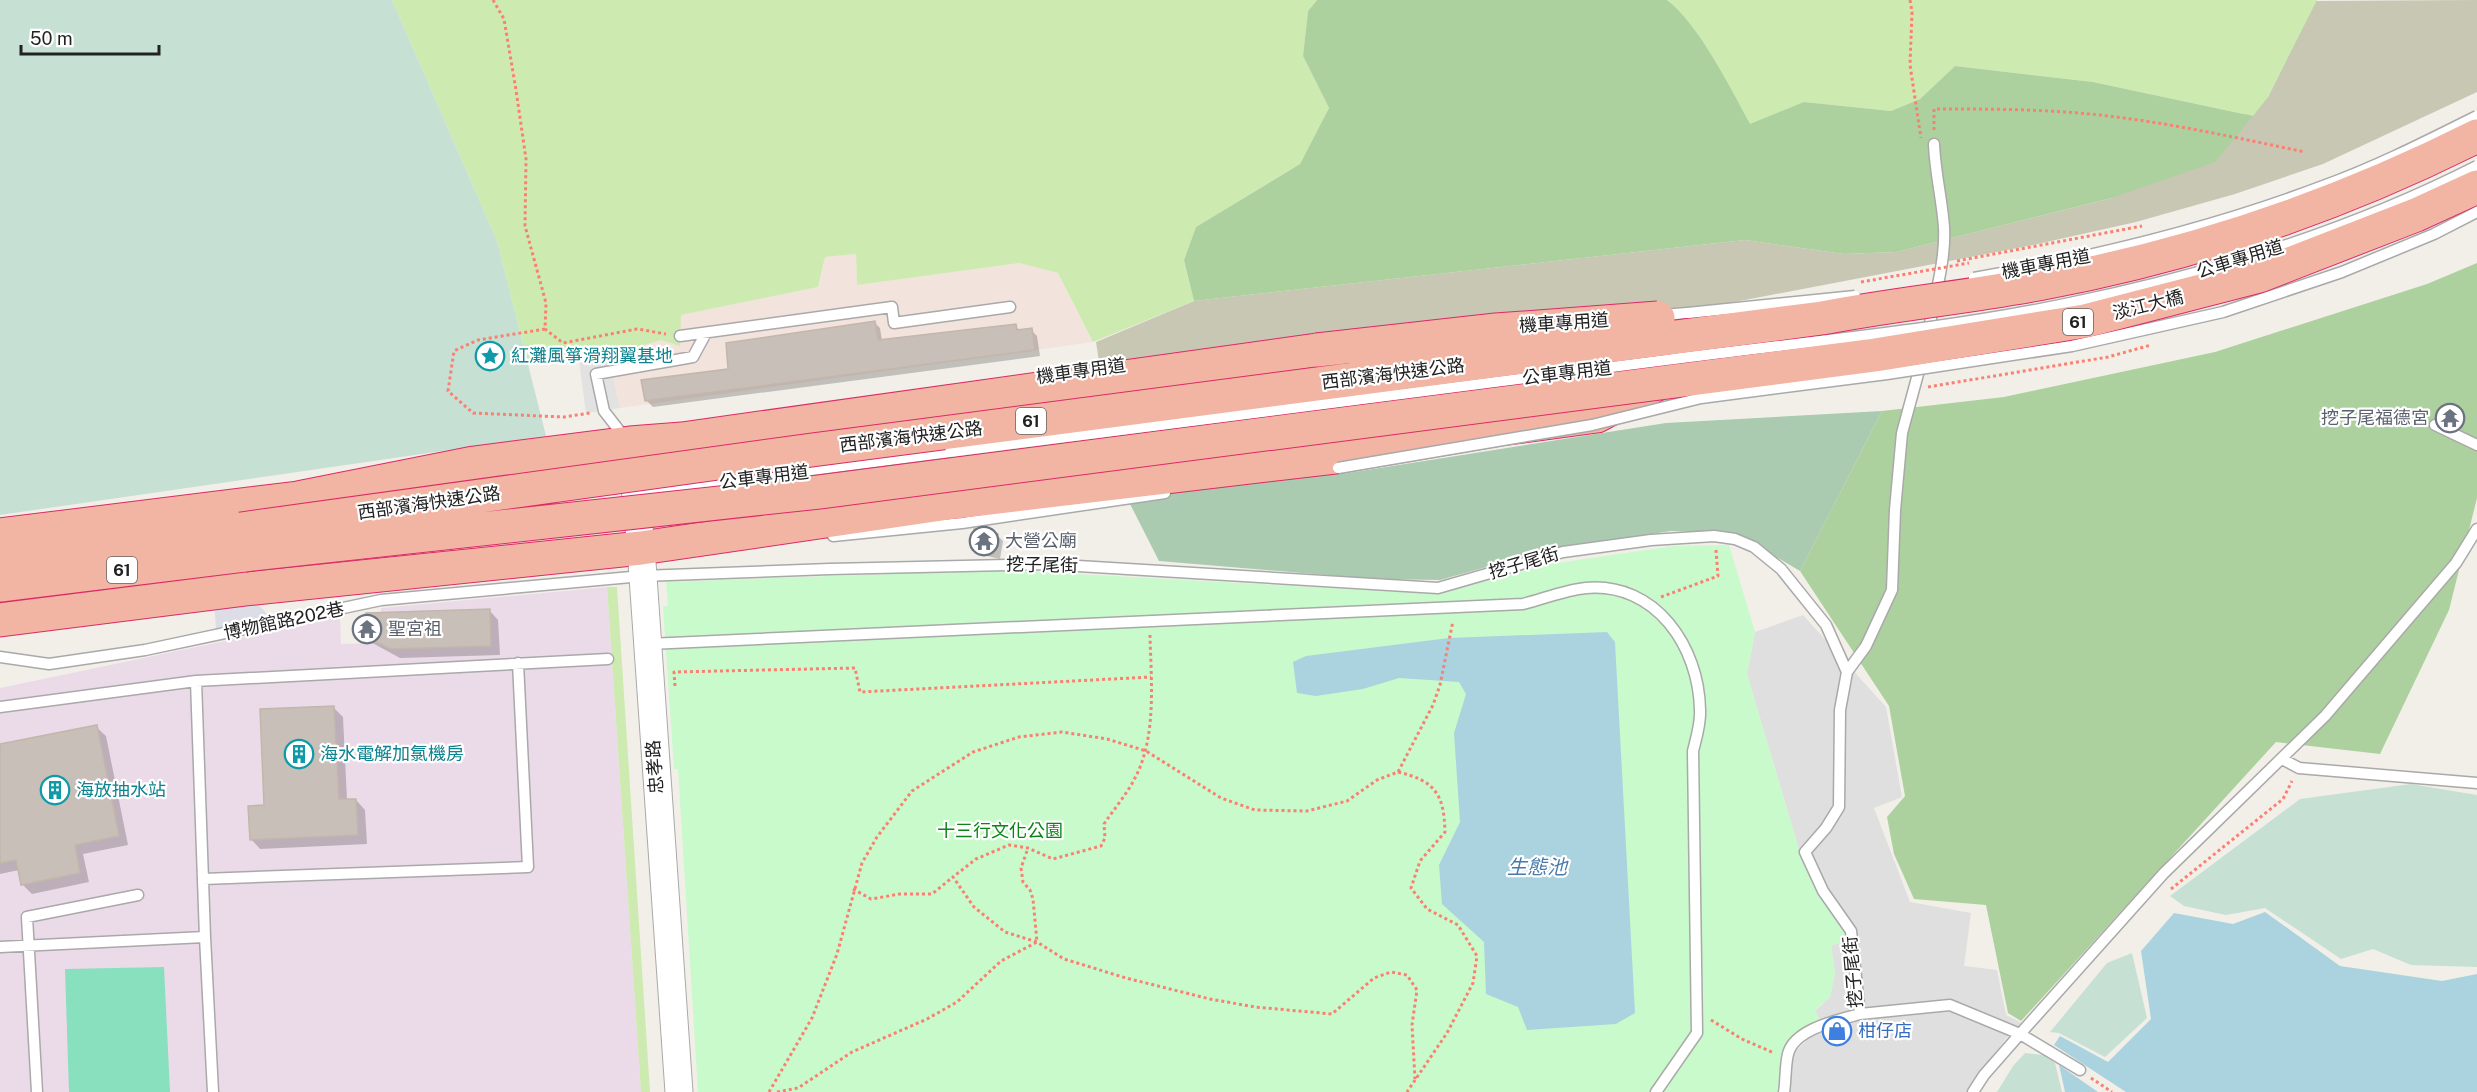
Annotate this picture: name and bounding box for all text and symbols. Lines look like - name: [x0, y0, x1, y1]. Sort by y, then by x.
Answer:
- scale bar: [21, 18, 159, 56]
- text: 50 m: [30, 28, 73, 49]
- street label: 公車專用道: [2194, 235, 2286, 282]
- street label: 機車專用道: [2000, 245, 2092, 282]
- street label: 淡江大橋: [2110, 286, 2185, 323]
- street label: 機車專用道: [1518, 309, 1610, 336]
- road number: 61: [2063, 309, 2093, 335]
- place icon: 紅灘風箏滑翔翼基地: [474, 340, 506, 372]
- place label: 紅灘風箏滑翔翼基地: [511, 345, 673, 366]
- street label: 機車專用道: [1035, 354, 1127, 387]
- street label: 西部濱海快速公路: [1320, 354, 1466, 393]
- street label: 公車專用道: [1521, 357, 1613, 388]
- temple icon: 挖子尾福德宮: [2434, 402, 2466, 434]
- place label: 挖子尾福德宮: [2321, 407, 2429, 428]
- road number: 61: [1016, 408, 1046, 434]
- street label: 西部濱海快速公路: [838, 417, 984, 456]
- street label: 公車專用道: [718, 461, 810, 492]
- street label: 西部濱海快速公路: [356, 482, 502, 523]
- temple icon: 大營公廟: [968, 525, 1000, 557]
- place label: 大營公廟: [1005, 530, 1077, 551]
- street label: 挖子尾街: [1486, 543, 1561, 583]
- street label: 挖子尾街: [1006, 553, 1078, 576]
- road number: 61: [107, 557, 137, 583]
- street label: 博物館路202巷: [222, 598, 346, 644]
- temple icon: 聖宮祖: [351, 613, 383, 645]
- place label: 聖宮祖: [388, 618, 442, 639]
- building icon: 海水電解加氯機房: [283, 738, 315, 770]
- street label: 忠孝路: [642, 739, 667, 795]
- place label: 海水電解加氯機房: [320, 743, 464, 764]
- building icon: 海放抽水站: [39, 774, 71, 806]
- place label: 海放抽水站: [76, 779, 166, 800]
- park label: 十三行文化公園: [937, 820, 1063, 841]
- water label: 生態池: [1507, 855, 1569, 879]
- street label: 挖子尾街: [1839, 935, 1866, 1009]
- shop icon: 柑仔店: [1821, 1015, 1853, 1047]
- place label: 柑仔店: [1858, 1020, 1912, 1041]

